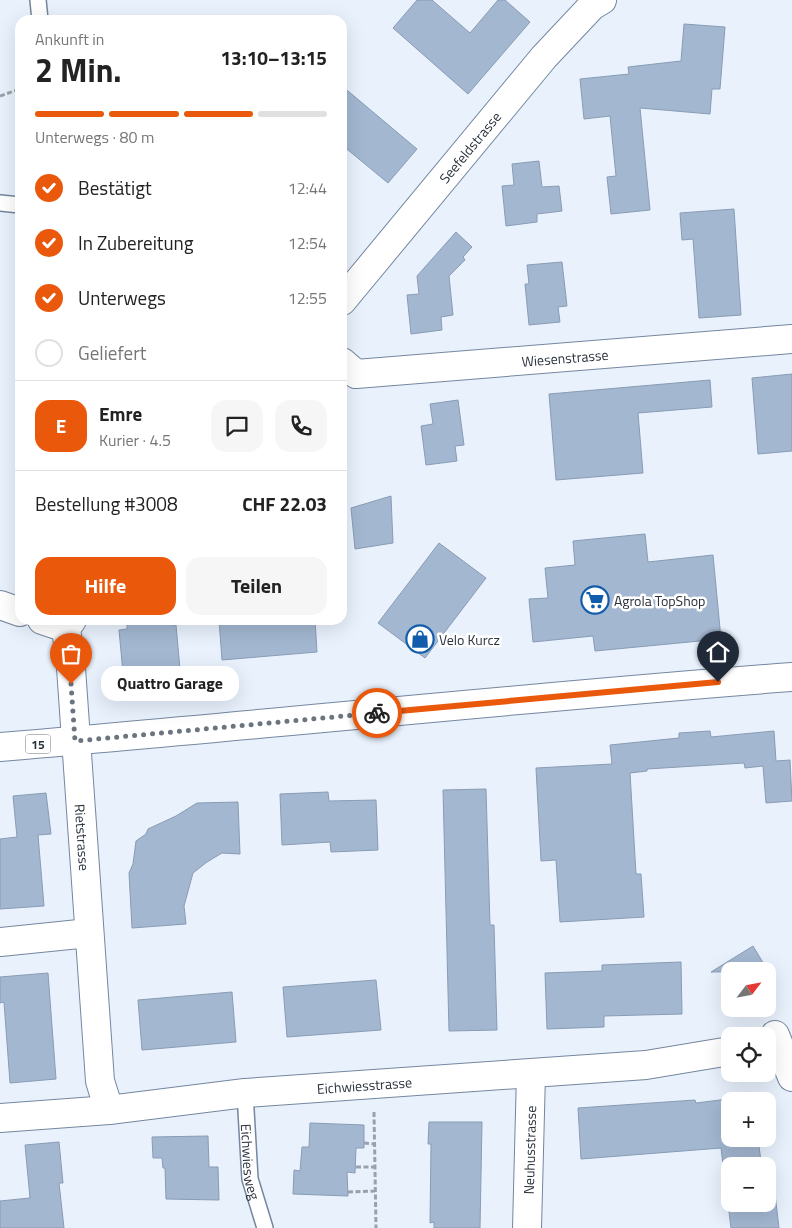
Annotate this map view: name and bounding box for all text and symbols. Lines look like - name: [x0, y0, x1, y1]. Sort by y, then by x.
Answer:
- text: Ankunft in: [35, 27, 104, 51]
- text: 13:10–13:15: [220, 43, 327, 72]
- text: 2 Min.: [35, 46, 122, 94]
- street label: Seefeldstrasse: [434, 107, 505, 187]
- text: Unterwegs · 80 m: [35, 125, 154, 149]
- text: Bestätigt: [78, 173, 152, 202]
- icon: check: [35, 174, 63, 202]
- text: 12:44: [288, 176, 327, 200]
- text: In Zubereitung: [78, 228, 194, 257]
- icon: check: [35, 229, 63, 257]
- text: 12:54: [288, 231, 327, 255]
- text: Unterwegs: [78, 283, 166, 312]
- icon: check: [35, 284, 63, 312]
- text: 12:55: [288, 286, 327, 310]
- text: Geliefert: [78, 338, 146, 367]
- street label: Wiesenstrasse: [521, 343, 609, 371]
- text: Emre: [99, 399, 142, 428]
- button: chat: [211, 400, 263, 452]
- button: phone: [275, 400, 327, 452]
- text: E: [56, 411, 66, 440]
- text: Kurier · 4.5: [99, 428, 171, 452]
- text: Bestellung #3008: [35, 489, 178, 518]
- text: CHF 22.03: [242, 489, 327, 518]
- button: Hilfe: [35, 557, 176, 615]
- button: Teilen: [186, 557, 327, 615]
- supermarket icon: Agrola TopShop: [580, 585, 610, 615]
- place label: Agrola TopShop: [614, 590, 705, 611]
- shop icon: Velo Kurcz: [405, 624, 435, 654]
- place label: Velo Kurcz: [439, 629, 500, 650]
- pin: [697, 631, 739, 682]
- pin: [50, 633, 92, 684]
- icon: home: [704, 638, 732, 666]
- icon: bag: [57, 640, 85, 668]
- callout: Quattro Garage: [101, 666, 238, 702]
- text: Quattro Garage: [117, 671, 223, 695]
- courier: [352, 688, 402, 738]
- icon: bike: [363, 699, 391, 727]
- road number: 15: [26, 734, 50, 754]
- street label: Rietstrasse: [70, 803, 96, 871]
- north arrow: [721, 962, 776, 1018]
- map controls: [721, 962, 776, 1212]
- button: locate: [721, 1027, 776, 1082]
- street label: Eichwiesstrasse: [316, 1071, 413, 1098]
- button: +: [721, 1092, 776, 1147]
- street label: Neuhusstrasse: [517, 1105, 541, 1195]
- street label: Eichwiesweg: [236, 1123, 266, 1202]
- button: −: [721, 1157, 776, 1212]

